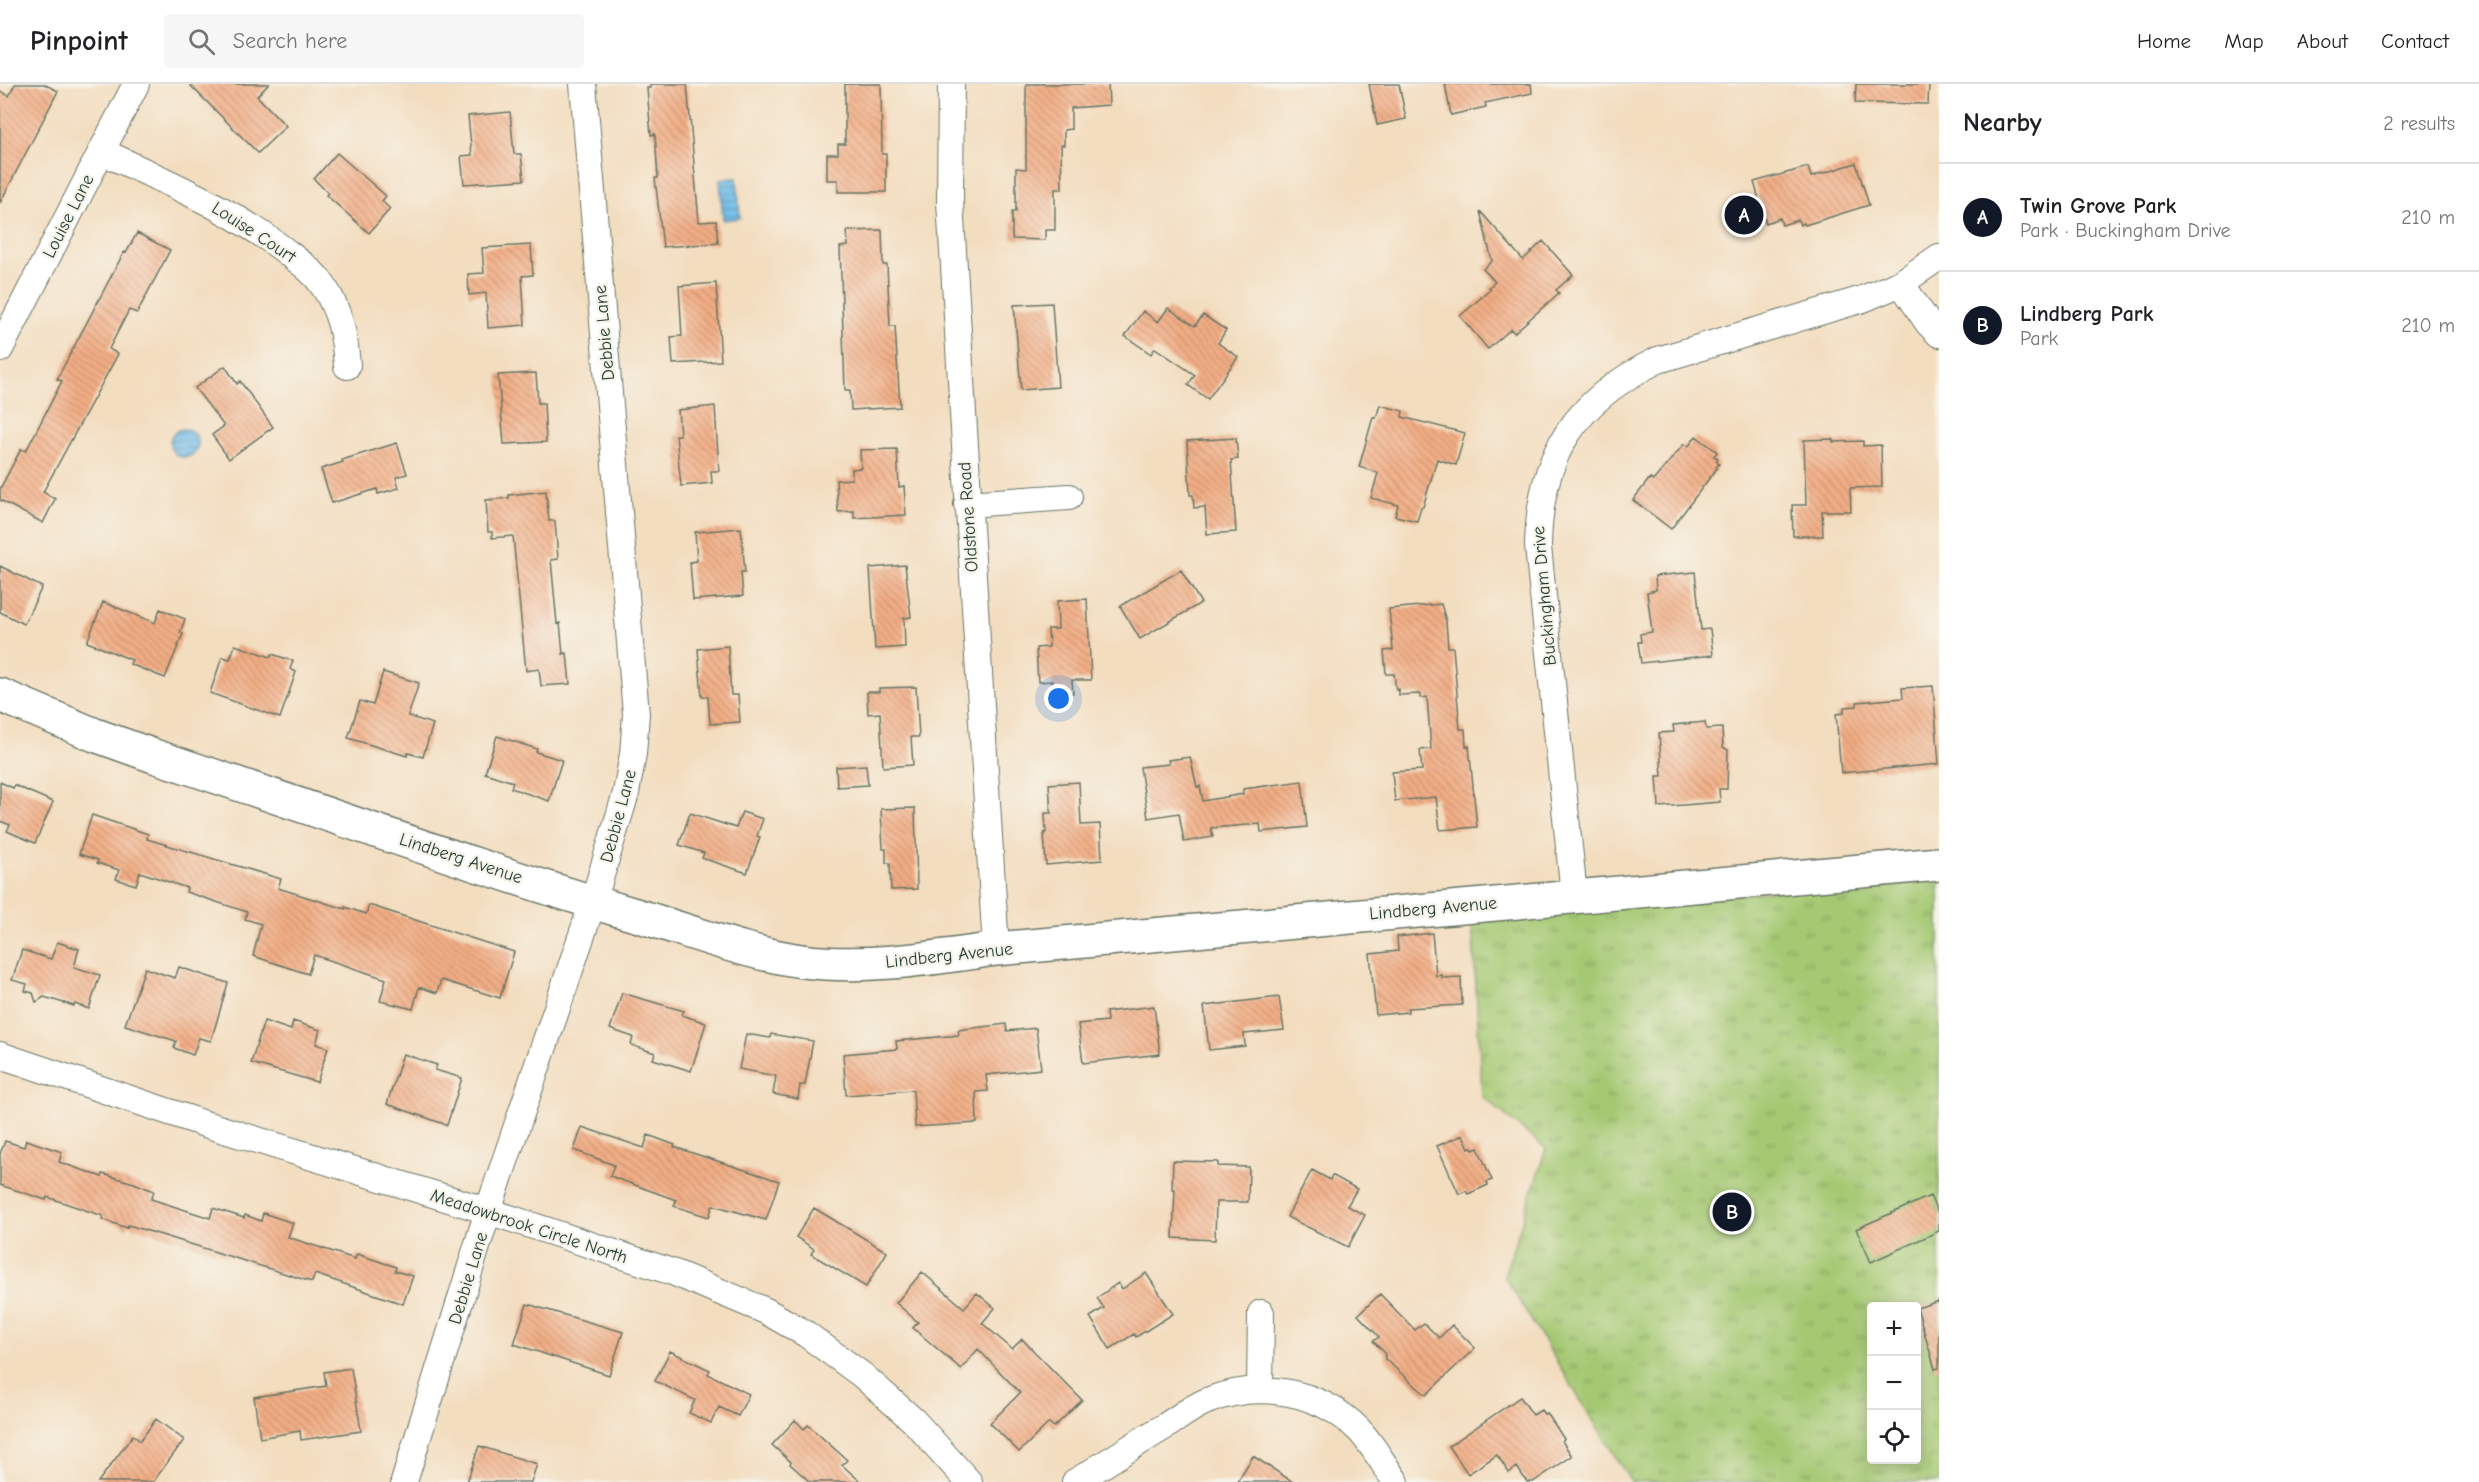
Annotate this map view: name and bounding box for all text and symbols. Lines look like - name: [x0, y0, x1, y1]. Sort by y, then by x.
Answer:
- search box: [164, 14, 584, 68]
- text: Pinpoint: [30, 25, 128, 57]
- icon: search: [185, 25, 218, 58]
- text: Search here: [233, 28, 347, 54]
- text: Home: [2137, 29, 2191, 53]
- text: Map: [2224, 29, 2264, 53]
- text: About: [2297, 29, 2348, 53]
- text: Contact: [2381, 29, 2449, 53]
- text: Nearby: [1963, 108, 2042, 138]
- text: 2 results: [2383, 112, 2455, 135]
- street label: Louise Lane: [38, 171, 98, 261]
- pin: A: [1724, 192, 1764, 238]
- text: Twin Grove Park: [2020, 193, 2176, 219]
- street label: Louise Court: [208, 197, 300, 268]
- text: A: [1977, 206, 1988, 229]
- text: 210 m: [2401, 206, 2455, 229]
- text: Park · Buckingham Drive: [2020, 219, 2231, 242]
- street label: Debbie Lane: [590, 284, 619, 382]
- text: Lindberg Park: [2020, 301, 2153, 327]
- text: B: [1976, 314, 1989, 337]
- text: 210 m: [2401, 314, 2455, 337]
- text: Park: [2020, 327, 2058, 350]
- street label: Oldstone Road: [954, 461, 983, 573]
- street label: Buckingham Drive: [1528, 525, 1561, 667]
- your location: [1044, 684, 1073, 713]
- street label: Debbie Lane: [596, 767, 641, 865]
- street label: Lindberg Avenue: [397, 829, 525, 888]
- street label: Lindberg Avenue: [1368, 892, 1498, 925]
- street label: Lindberg Avenue: [884, 938, 1014, 973]
- street label: Meadowbrook Circle North: [428, 1185, 630, 1268]
- pin: B: [1712, 1190, 1752, 1234]
- street label: Debbie Lane: [444, 1229, 493, 1327]
- map controls: [1867, 1302, 1921, 1464]
- button: +: [1867, 1302, 1921, 1356]
- button: −: [1867, 1356, 1921, 1410]
- button: locate: [1867, 1410, 1921, 1464]

